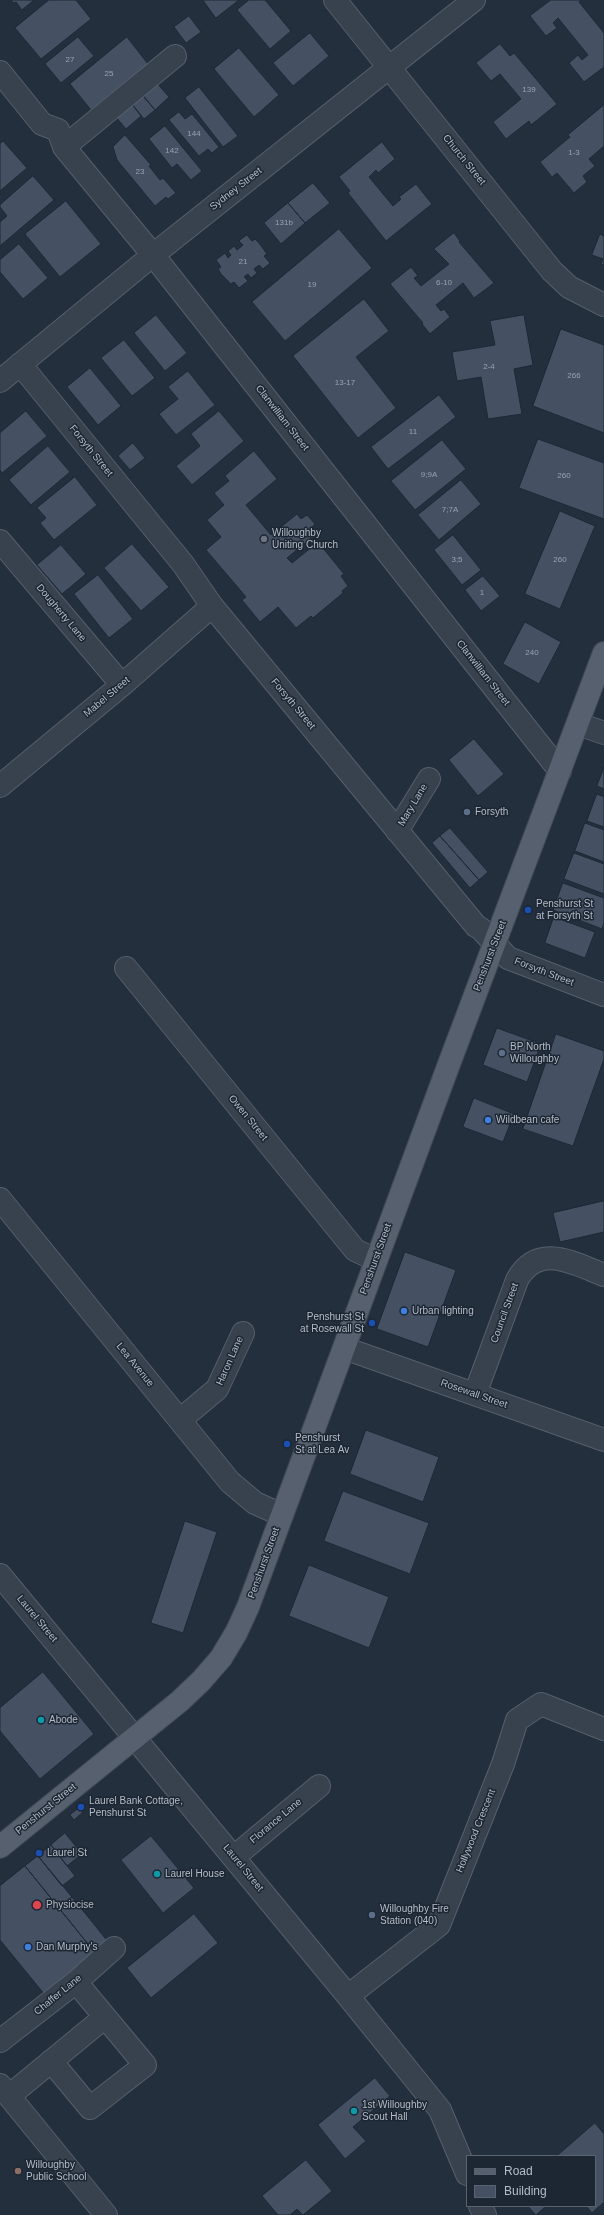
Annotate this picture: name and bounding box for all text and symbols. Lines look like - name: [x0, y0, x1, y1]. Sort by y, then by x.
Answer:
- house number: 27: [66, 55, 74, 65]
- house number: 25: [105, 69, 113, 79]
- house number: 139: [522, 85, 536, 95]
- house number: 144: [187, 129, 201, 139]
- street label: Church Street: [440, 132, 488, 188]
- house number: 142: [165, 146, 179, 156]
- house number: 1-3: [568, 148, 580, 158]
- street label: Sydney Street: [208, 165, 264, 213]
- house number: 23: [136, 167, 144, 177]
- house number: 131b: [275, 218, 293, 228]
- house number: 21: [239, 257, 247, 267]
- house number: 6-10: [436, 278, 452, 288]
- house number: 19: [308, 280, 316, 290]
- house number: 2-4: [483, 362, 495, 372]
- house number: 266: [567, 371, 581, 381]
- house number: 13-17: [335, 378, 355, 388]
- street label: Clanwilliam Street: [253, 383, 311, 453]
- street label: Forsyth Street: [67, 423, 115, 479]
- house number: 11: [409, 427, 417, 437]
- house number: 9;9A: [421, 470, 437, 480]
- house number: 260: [557, 471, 571, 481]
- house number: 7;7A: [442, 505, 458, 515]
- place label: Willoughby Uniting Church: [272, 527, 338, 550]
- marker: Willoughby Uniting Church: [259, 534, 269, 544]
- house number: 3;5: [451, 555, 463, 565]
- house number: 260: [553, 555, 567, 565]
- street label: Dougherty Lane: [34, 582, 88, 644]
- house number: 1: [480, 588, 484, 598]
- street label: Clanwilliam Street: [454, 638, 512, 708]
- house number: 240: [525, 648, 539, 658]
- street label: Mabel Street: [81, 674, 133, 720]
- street label: Forsyth Street: [268, 676, 318, 732]
- street label: Mary Lane: [396, 782, 430, 828]
- place label: Forsyth: [475, 806, 508, 818]
- marker: Forsyth: [462, 807, 472, 817]
- place label: Penshurst St at Forsyth St: [536, 898, 593, 922]
- marker: Penshurst St at Forsyth St: [523, 905, 533, 915]
- street label: Penshurst Street: [471, 919, 509, 993]
- street label: Forsyth Street: [513, 955, 575, 989]
- place label: BP North Willoughby: [510, 1041, 559, 1064]
- marker: BP North Willoughby: [497, 1048, 507, 1058]
- street label: Owen Street: [226, 1093, 270, 1143]
- place label: Wildbean cafe: [496, 1114, 559, 1126]
- marker: Wildbean cafe: [483, 1115, 493, 1125]
- street label: Penshurst Street: [358, 1222, 394, 1296]
- street label: Council Street: [489, 1281, 521, 1345]
- place label: Urban lighting: [412, 1305, 474, 1317]
- marker: Urban lighting: [399, 1306, 409, 1316]
- place label: Penshurst St at Rosewall St: [300, 1311, 364, 1334]
- marker: Penshurst St at Rosewall St: [367, 1318, 377, 1328]
- street label: Haron Lane: [214, 1335, 246, 1387]
- street label: Lea Avenue: [114, 1341, 156, 1389]
- street label: Rosewall Street: [439, 1377, 509, 1411]
- place label: Penshurst St at Lea Av: [295, 1432, 349, 1456]
- marker: Penshurst St at Lea Av: [282, 1439, 292, 1449]
- street label: Penshurst Street: [246, 1526, 282, 1600]
- street label: Laurel Street: [14, 1593, 60, 1645]
- place label: Abode: [49, 1714, 78, 1726]
- marker: Abode: [36, 1715, 46, 1725]
- street label: Penshurst Street: [13, 1781, 79, 1837]
- street label: Hollywood Crescent: [454, 1788, 498, 1874]
- place label: Laurel Bank Cottage, Penshurst St: [89, 1795, 183, 1818]
- street label: Florance Lane: [248, 1796, 304, 1846]
- marker: Laurel Bank Cottage, Penshurst St: [76, 1802, 86, 1812]
- street label: Laurel Street: [220, 1842, 266, 1894]
- place label: Laurel St: [47, 1847, 87, 1859]
- marker: Laurel St: [34, 1848, 44, 1858]
- place label: Laurel House: [165, 1868, 224, 1880]
- marker: Laurel House: [152, 1869, 162, 1879]
- marker: Physiocise: [31, 1899, 43, 1911]
- place label: Physiocise: [46, 1899, 94, 1911]
- place label: Willoughby Fire Station (040): [380, 1903, 449, 1926]
- marker: Willoughby Fire Station (040): [367, 1910, 377, 1920]
- place label: Dan Murphy's: [36, 1941, 97, 1953]
- marker: Dan Murphy's: [23, 1942, 33, 1952]
- street label: Chaffer Lane: [32, 1972, 84, 2018]
- place label: 1st Willoughby Scout Hall: [362, 2099, 427, 2122]
- marker: 1st Willoughby Scout Hall: [349, 2106, 359, 2116]
- legend: [466, 2155, 596, 2207]
- place label: Willoughby Public School: [26, 2159, 87, 2182]
- text: Road: [504, 2164, 533, 2178]
- marker: Willoughby Public School: [13, 2166, 23, 2176]
- text: Building: [504, 2184, 547, 2198]

